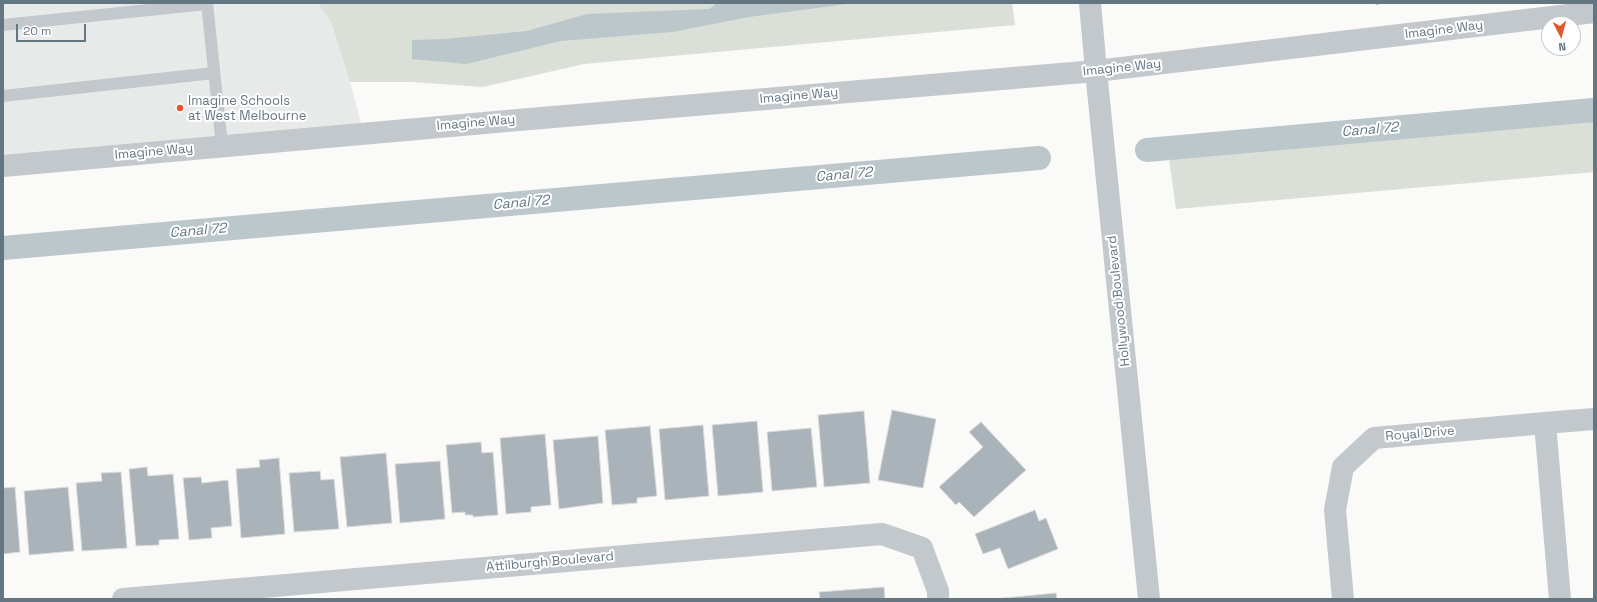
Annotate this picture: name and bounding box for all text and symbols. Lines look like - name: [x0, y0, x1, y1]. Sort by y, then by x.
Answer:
- scale bar: [18, 16, 88, 42]
- north arrow: [1541, 16, 1581, 56]
- street label: Imagine Way: [1404, 17, 1484, 43]
- text: 20 m: [23, 23, 51, 39]
- text: N: [1558, 40, 1567, 54]
- street label: Imagine Way: [1082, 56, 1162, 80]
- street label: Imagine Way: [759, 85, 839, 107]
- place label: Imagine Schools at West Melbourne: [188, 93, 306, 124]
- marker: Imagine Schools at West Melbourne: [175, 103, 185, 113]
- street label: Imagine Way: [436, 112, 516, 134]
- water label: Canal 72: [1341, 119, 1399, 141]
- street label: Imagine Way: [114, 141, 194, 163]
- water label: Canal 72: [815, 164, 873, 186]
- water label: Canal 72: [492, 192, 550, 214]
- water label: Canal 72: [169, 220, 227, 242]
- street label: Hollywood Boulevard: [1104, 235, 1134, 367]
- street label: Royal Drive: [1385, 423, 1455, 445]
- street label: Attilburgh Boulevard: [486, 549, 614, 575]

